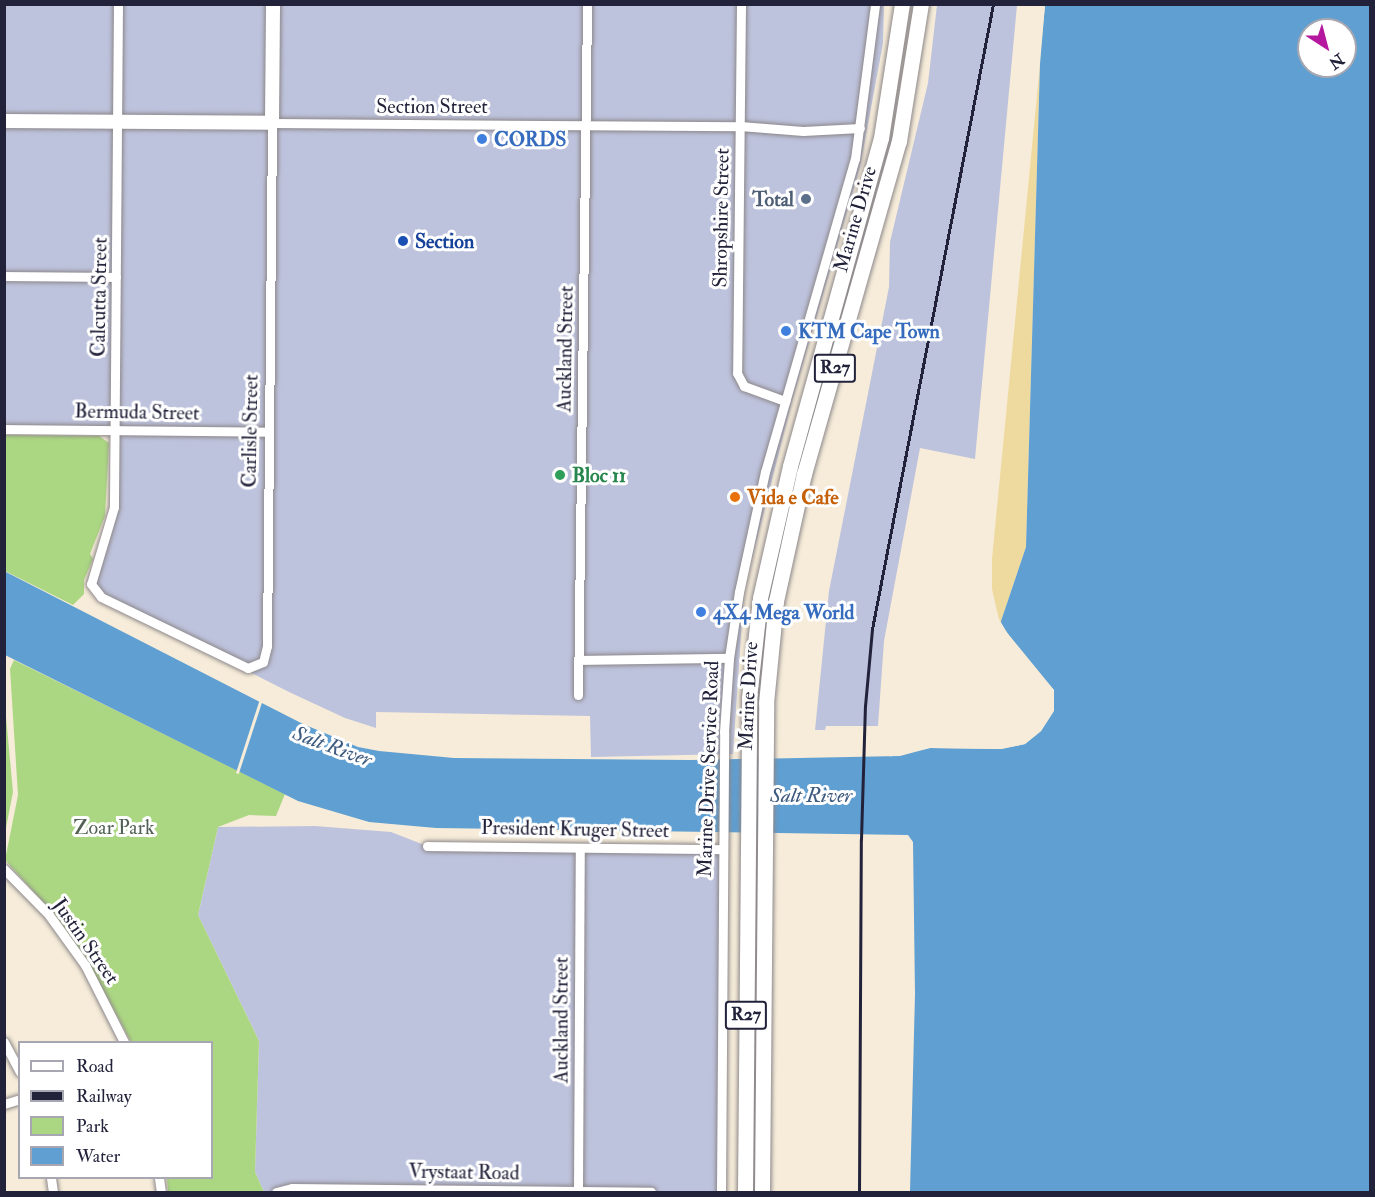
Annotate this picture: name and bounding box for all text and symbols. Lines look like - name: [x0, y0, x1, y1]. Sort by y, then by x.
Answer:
- north arrow: [1297, 18, 1357, 78]
- text: N: [1325, 49, 1348, 73]
- street label: Section Street: [376, 94, 488, 118]
- place label: CORDS: [494, 127, 566, 151]
- marker: CORDS: [475, 132, 489, 146]
- street label: Shropshire Street: [708, 148, 734, 288]
- street label: Marine Drive: [828, 163, 882, 275]
- place label: Total: [752, 187, 794, 211]
- marker: Total: [799, 192, 813, 206]
- place label: Section: [415, 229, 474, 253]
- marker: Section: [396, 234, 410, 248]
- street label: Calcutta Street: [86, 237, 112, 357]
- street label: Auckland Street: [552, 286, 578, 412]
- place label: KTM Cape Town: [798, 319, 940, 343]
- marker: KTM Cape Town: [779, 324, 793, 338]
- road number: R27: [812, 353, 858, 383]
- street label: Carlisle Street: [237, 374, 263, 488]
- street label: Bermuda Street: [74, 399, 200, 425]
- place label: Bloc 11: [572, 463, 626, 487]
- marker: Bloc 11: [553, 468, 567, 482]
- place label: Vida e Cafe: [747, 485, 839, 509]
- marker: Vida e Cafe: [728, 490, 742, 504]
- place label: 4X4 Mega World: [713, 600, 854, 624]
- marker: 4X4 Mega World: [694, 605, 708, 619]
- street label: Marine Drive: [733, 641, 763, 751]
- street label: Marine Drive Service Road: [692, 660, 724, 878]
- water label: Salt River: [289, 721, 375, 773]
- water label: Salt River: [770, 783, 852, 809]
- park label: Zoar Park: [74, 815, 154, 839]
- street label: President Kruger Street: [481, 815, 669, 843]
- street label: Justin Street: [48, 893, 124, 989]
- street label: Auckland Street: [549, 957, 573, 1083]
- road number: R27: [724, 1000, 768, 1030]
- legend: [18, 1041, 213, 1179]
- text: Road: [76, 1055, 114, 1078]
- text: Railway: [76, 1085, 132, 1108]
- text: Park: [76, 1115, 109, 1138]
- text: Water: [76, 1145, 120, 1168]
- street label: Vrystaat Road: [408, 1159, 520, 1185]

